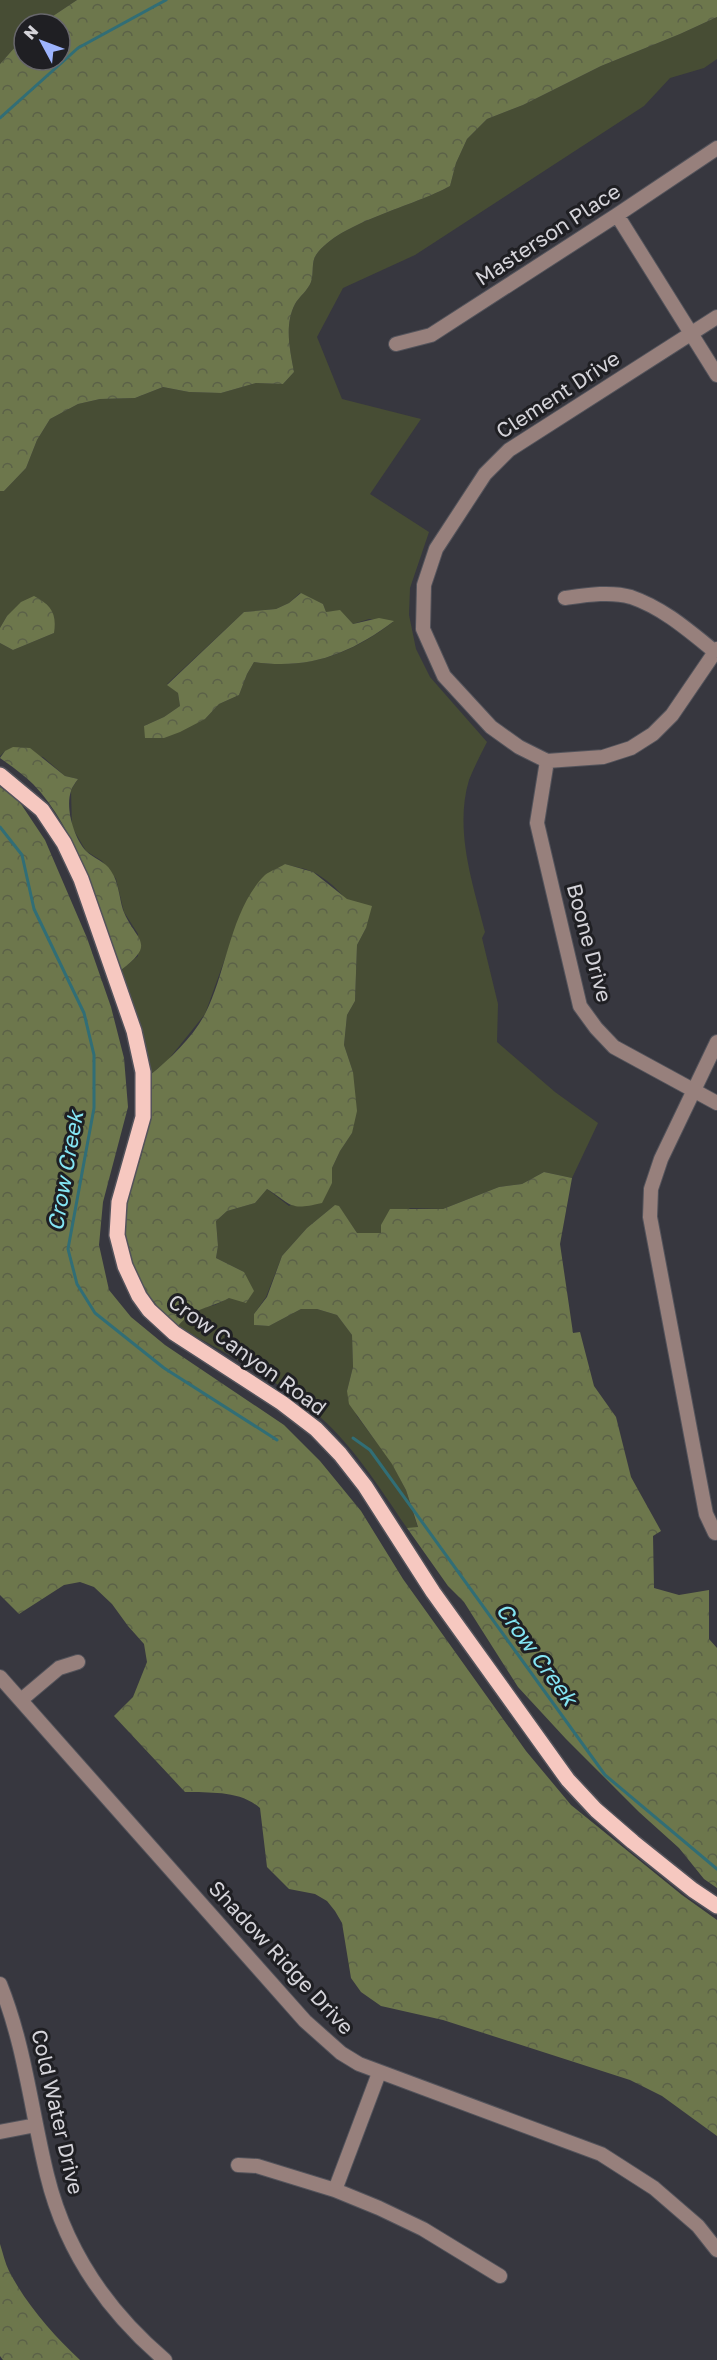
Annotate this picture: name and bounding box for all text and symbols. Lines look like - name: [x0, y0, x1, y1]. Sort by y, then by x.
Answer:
- north arrow: [12, 12, 72, 72]
- text: N: [19, 21, 42, 43]
- street label: Masterson Place: [470, 178, 625, 291]
- street label: Clement Drive: [491, 345, 624, 444]
- street label: Boone Drive: [562, 881, 618, 1005]
- water label: Crow Creek: [41, 1107, 89, 1233]
- street label: Crow Canyon Road: [163, 1288, 332, 1420]
- water label: Crow Creek: [491, 1597, 585, 1713]
- street label: Shadow Ridge Drive: [204, 1875, 360, 2040]
- street label: Cold Water Drive: [26, 2027, 90, 2197]

